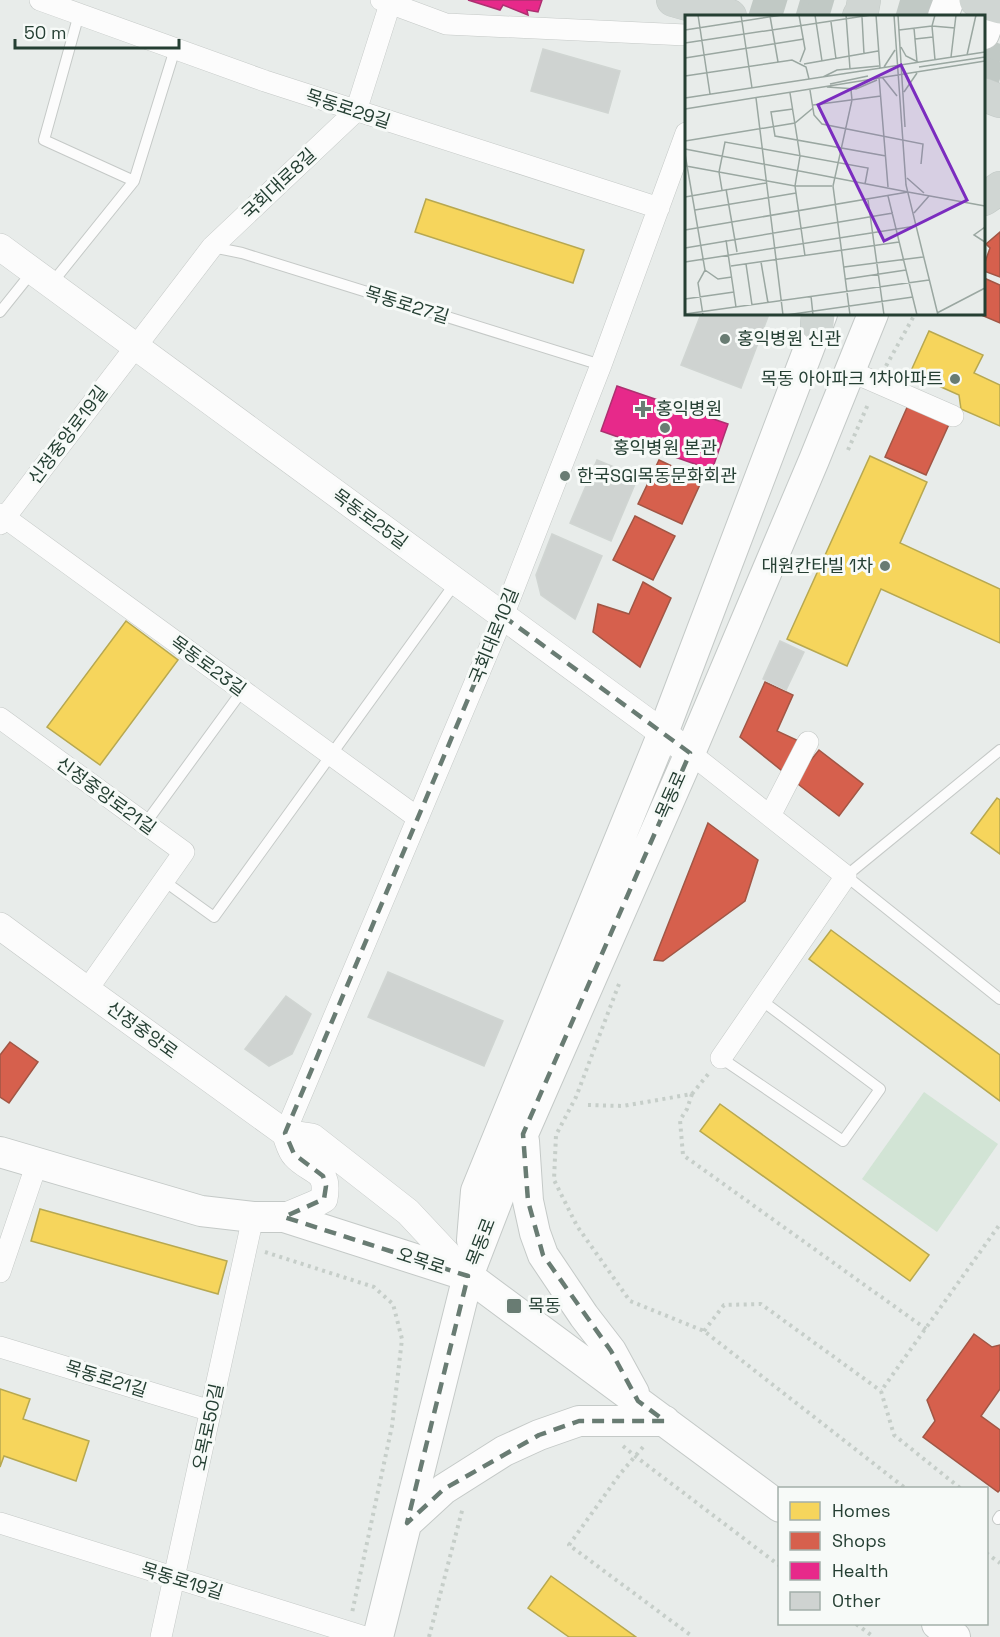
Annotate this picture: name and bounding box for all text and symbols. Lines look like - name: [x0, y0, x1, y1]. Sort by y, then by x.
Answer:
- scale bar: [15, 12, 178, 50]
- inset map: [685, 15, 985, 315]
- text: 50 m: [24, 21, 66, 44]
- street label: 목동로29길: [303, 84, 394, 133]
- street label: 국회대로8길: [236, 143, 321, 224]
- street label: 목동로27길: [362, 281, 452, 328]
- place label: 홍익병원 신관: [737, 327, 841, 350]
- marker: 홍익병원 신관: [718, 332, 732, 346]
- place label: 목동 아아파크 1차아파트: [761, 367, 943, 390]
- marker: 목동 아아파크 1차아파트: [948, 372, 962, 386]
- street label: 신정중앙로19길: [23, 381, 112, 489]
- place label: 홍익병원: [656, 397, 722, 420]
- marker: 홍익병원: [634, 400, 652, 418]
- marker: 홍익병원 본관: [658, 421, 672, 435]
- place label: 홍익병원 본관: [613, 436, 717, 459]
- place label: 한국SGI목동문화회관: [577, 464, 737, 487]
- marker: 한국SGI목동문화회관: [558, 469, 572, 483]
- street label: 목동로25길: [328, 483, 413, 554]
- place label: 대원칸타빌 1차: [761, 554, 873, 577]
- marker: 대원칸타빌 1차: [878, 559, 892, 573]
- street label: 국회대로10길: [464, 584, 523, 687]
- street label: 목동로23길: [166, 630, 251, 701]
- street label: 신정중앙로21길: [52, 752, 161, 840]
- street label: 목동로: [650, 767, 691, 822]
- street label: 신정중앙로: [102, 996, 183, 1063]
- street label: 목동로: [461, 1215, 500, 1269]
- street label: 오목로: [394, 1242, 448, 1279]
- place label: 목동: [528, 1294, 561, 1317]
- marker: 목동: [505, 1297, 523, 1315]
- street label: 목동로21길: [62, 1355, 150, 1402]
- street label: 오목로50길: [187, 1381, 228, 1473]
- legend: [778, 1487, 988, 1625]
- text: Homes: [832, 1499, 891, 1522]
- text: Shops: [832, 1529, 886, 1552]
- street label: 목동로19길: [138, 1557, 226, 1604]
- text: Health: [832, 1559, 889, 1582]
- text: Other: [832, 1589, 881, 1612]

